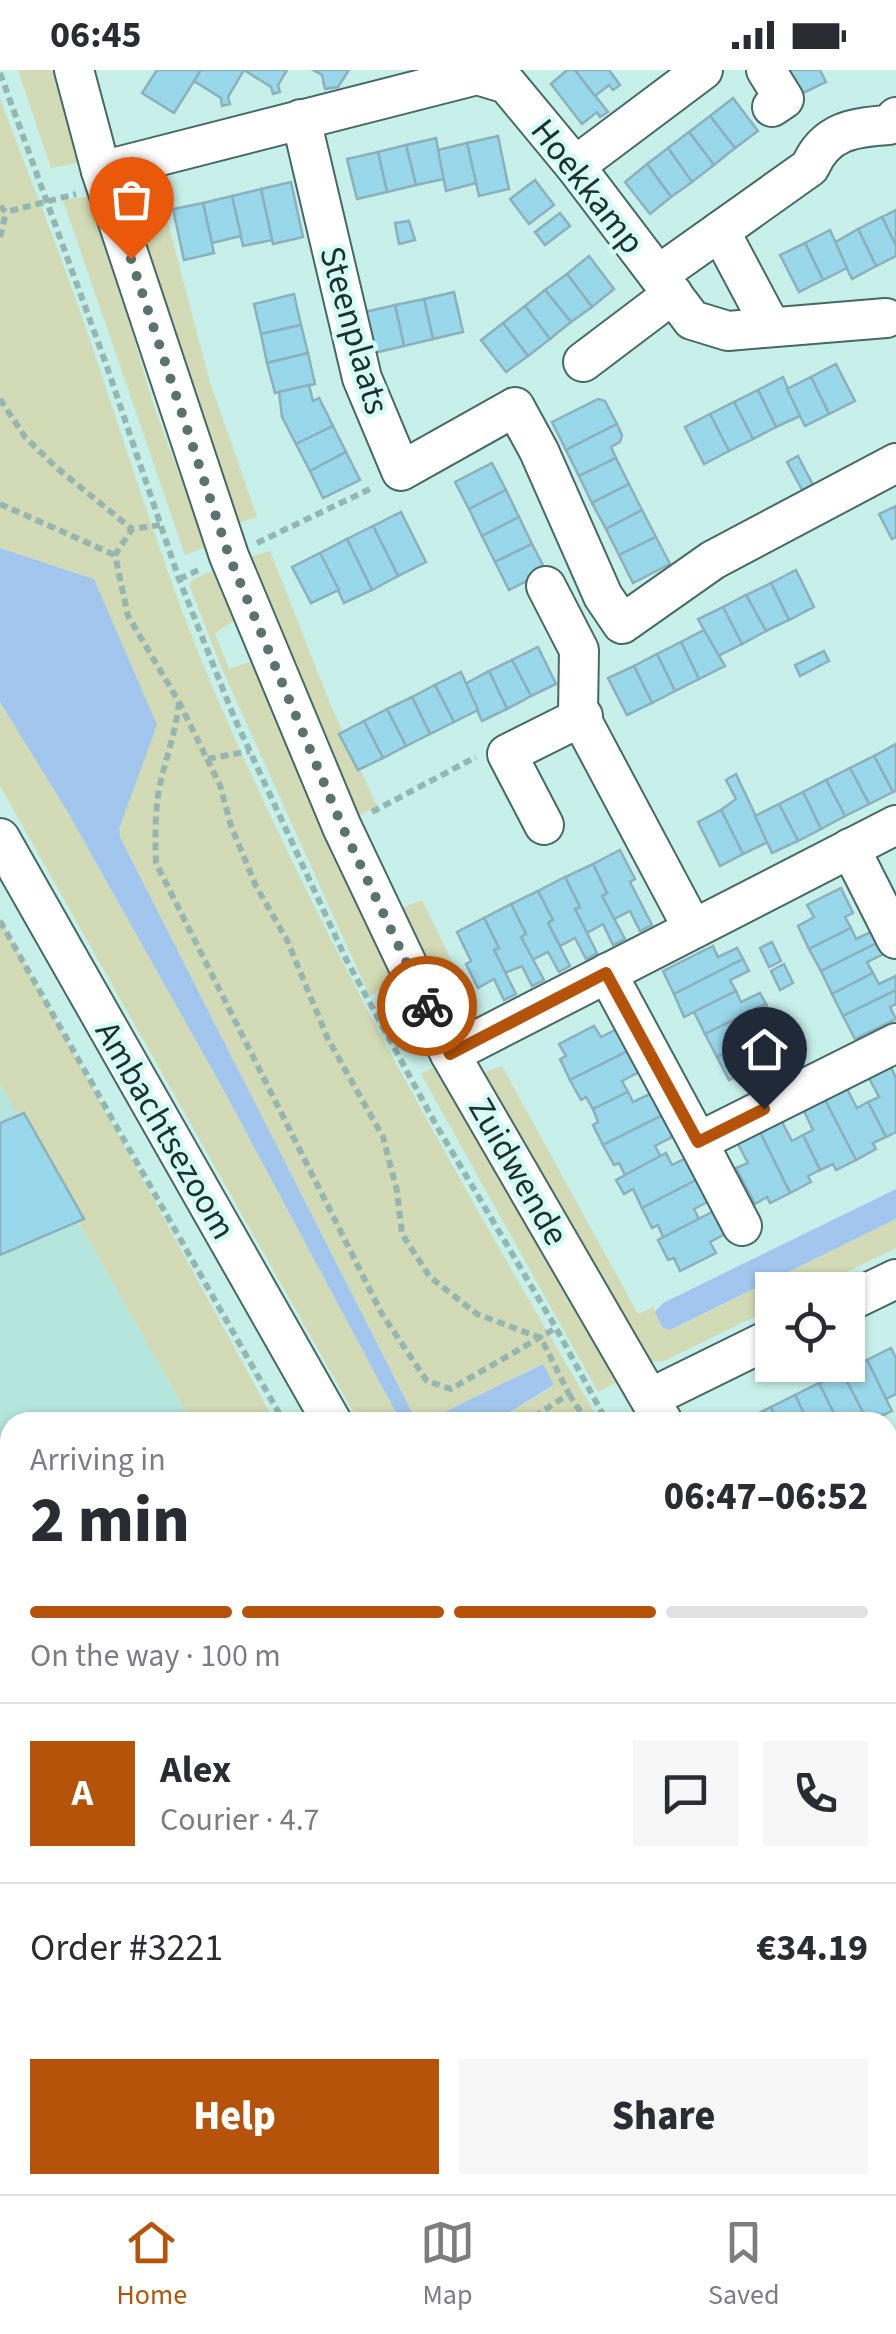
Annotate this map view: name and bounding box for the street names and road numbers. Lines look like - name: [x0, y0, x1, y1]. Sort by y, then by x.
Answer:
- street label: Hoekkamp: [518, 108, 656, 265]
- street label: Steenplaats: [306, 241, 402, 420]
- street label: Ambachtsezoom: [82, 1012, 248, 1249]
- street label: Zuidwende: [456, 1088, 581, 1255]

